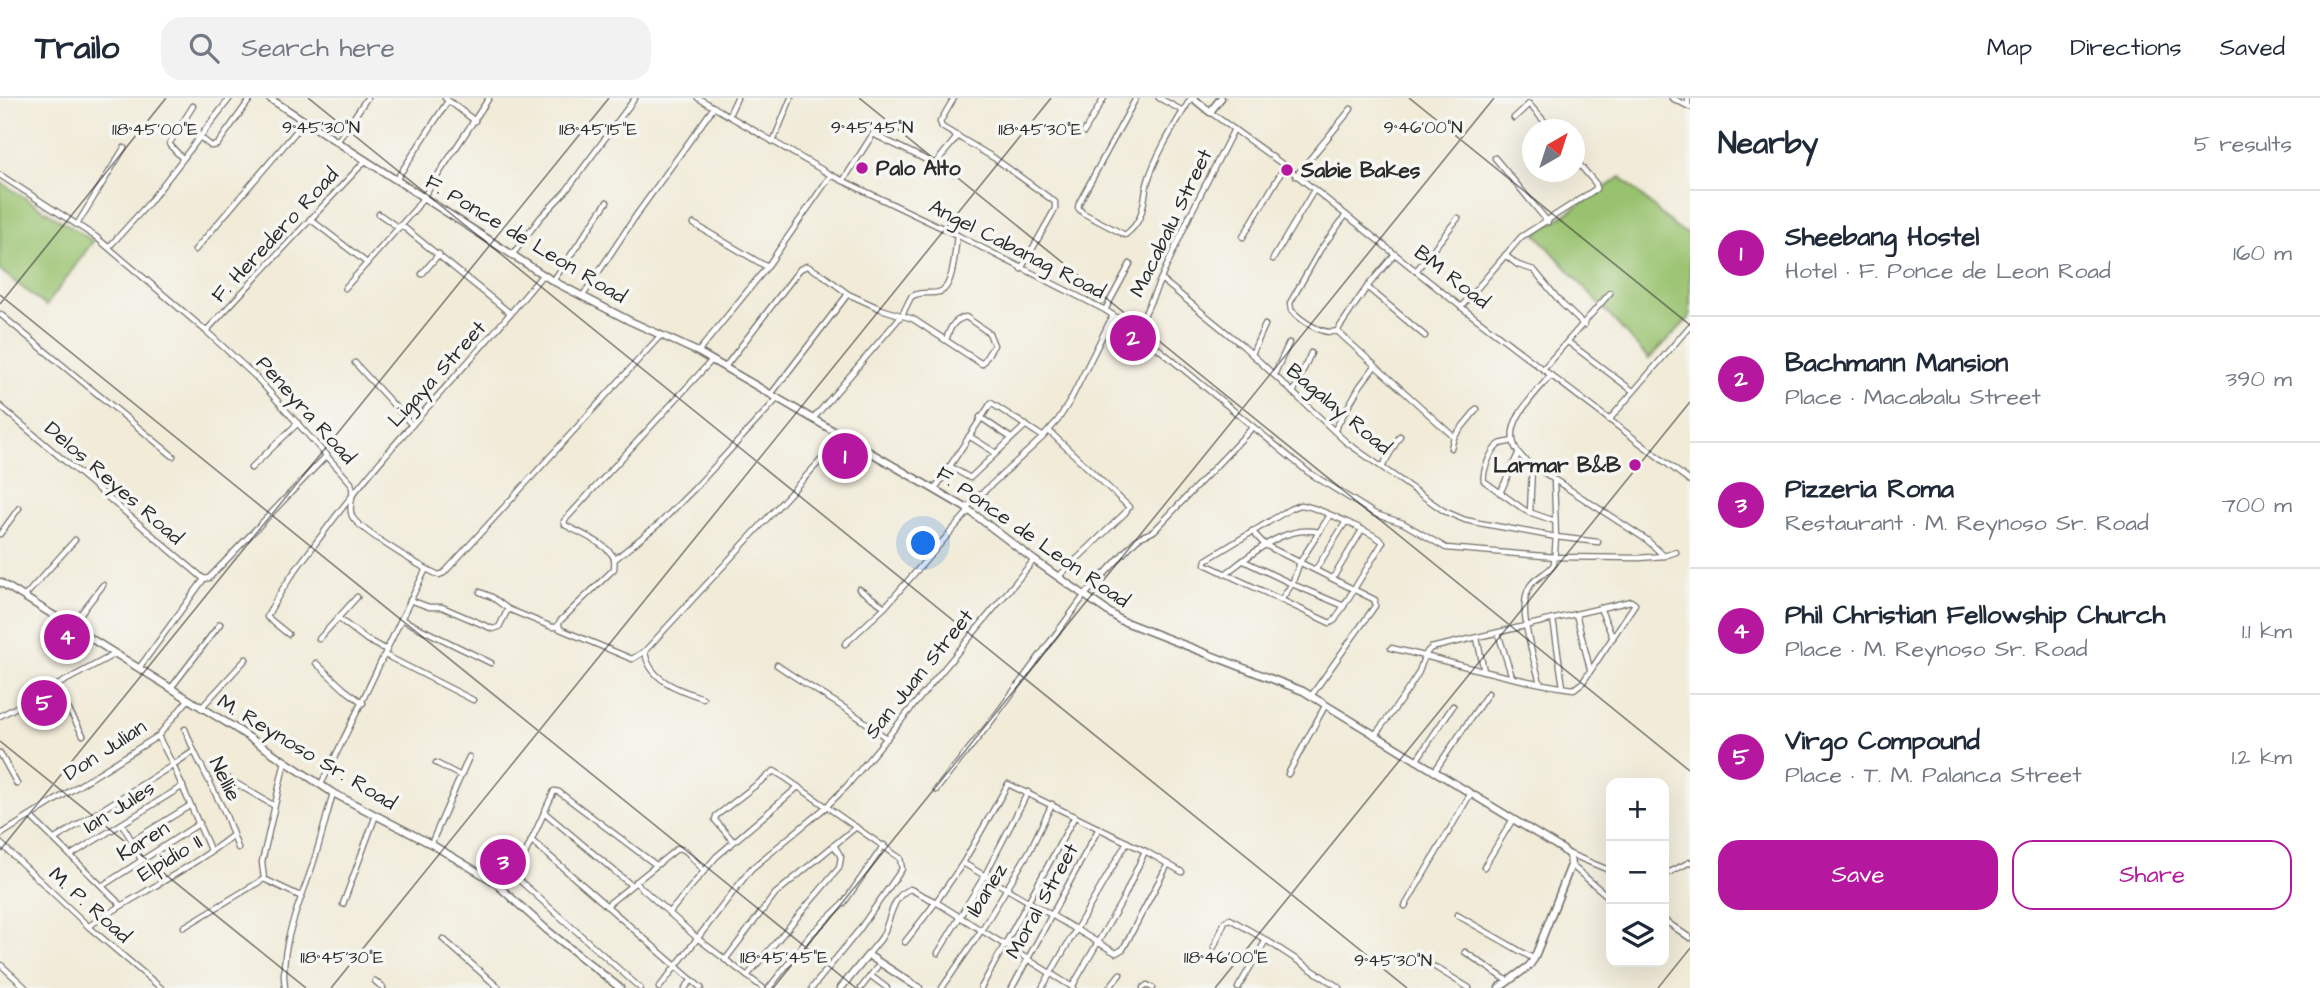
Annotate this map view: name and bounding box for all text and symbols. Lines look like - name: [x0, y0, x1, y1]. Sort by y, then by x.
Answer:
- search box: [161, 17, 651, 80]
- text: Trailo: [35, 25, 119, 71]
- icon: search: [185, 29, 223, 67]
- text: Search here: [241, 30, 395, 66]
- text: Map: [1987, 31, 2032, 65]
- text: Directions: [2070, 31, 2182, 65]
- text: Saved: [2220, 31, 2285, 65]
- text: 9°45'30"N: [282, 115, 360, 140]
- text: 9°45'45"N: [831, 115, 913, 140]
- text: 9°46'00"N: [1384, 115, 1462, 140]
- text: 118°45'00"E: [112, 117, 198, 142]
- text: 118°45'15"E: [559, 117, 637, 142]
- text: 118°45'30"E: [998, 117, 1082, 142]
- north arrow: [1522, 119, 1585, 182]
- text: Nearby: [1718, 123, 1818, 165]
- text: 5 results: [2194, 128, 2292, 160]
- street label: Macabalu Street: [1123, 144, 1220, 302]
- place label: Palo Alto: [876, 154, 961, 183]
- place label: Sabie Bakes: [1300, 156, 1421, 185]
- marker: Palo Alto: [854, 160, 870, 176]
- street label: F. Heredero Road: [205, 161, 345, 309]
- marker: Sabie Bakes: [1279, 162, 1295, 178]
- street label: F. Ponce de Leon Road: [420, 167, 632, 311]
- street label: Angel Cabanag Road: [923, 192, 1110, 308]
- text: Sheebang Hostel: [1785, 219, 1979, 255]
- text: 1: [1740, 237, 1742, 269]
- text: 160 m: [2233, 237, 2292, 269]
- street label: BM Road: [1408, 238, 1496, 316]
- text: Hotel · F. Ponce de Leon Road: [1785, 255, 2111, 287]
- pin: 2: [1110, 312, 1156, 364]
- street label: Ligaya Street: [381, 314, 495, 435]
- text: Bachmann Mansion: [1785, 345, 2008, 381]
- street label: Peneyra Road: [248, 349, 363, 472]
- street label: Bagalay Road: [1279, 356, 1398, 463]
- text: 2: [1734, 363, 1748, 395]
- text: 390 m: [2226, 363, 2292, 395]
- text: Place · Macabalu Street: [1785, 381, 2041, 413]
- street label: Delos Reyes Road: [37, 415, 190, 553]
- pin: 1: [822, 430, 868, 482]
- place label: Larmar B&B: [1493, 451, 1621, 480]
- marker: Larmar B&B: [1627, 457, 1643, 473]
- street label: F. Ponce de Leon Road: [930, 459, 1136, 615]
- text: Pizzeria Roma: [1785, 471, 1954, 507]
- text: 3: [1735, 489, 1747, 521]
- text: 700 m: [2222, 489, 2292, 521]
- text: Restaurant · M. Reynoso Sr. Road: [1785, 507, 2149, 539]
- your location: [906, 526, 940, 560]
- text: Phil Christian Fellowship Church: [1785, 597, 2165, 633]
- street label: San Juan Street: [858, 603, 981, 745]
- pin: 4: [44, 611, 90, 663]
- text: 4: [1733, 615, 1749, 647]
- text: 1.1 km: [2242, 615, 2292, 647]
- text: Place · M. Reynoso Sr. Road: [1785, 633, 2087, 665]
- pin: 5: [21, 677, 67, 729]
- street label: M. Reynoso Sr. Road: [211, 687, 402, 819]
- street label: Don Julian: [58, 712, 152, 788]
- text: Virgo Compound: [1785, 723, 1980, 759]
- text: 5: [1733, 741, 1749, 773]
- text: 1.2 km: [2231, 741, 2292, 773]
- street label: Nellie: [202, 752, 248, 806]
- text: Place · T. M. Palanca Street: [1785, 759, 2081, 791]
- street label: Ian Jules: [77, 774, 161, 840]
- map controls: [1606, 778, 1669, 967]
- button: +: [1606, 778, 1669, 841]
- street label: Karen: [111, 814, 175, 868]
- street label: Elpidio II: [132, 827, 208, 890]
- pin: 3: [480, 836, 526, 888]
- street label: Moral Street: [998, 838, 1086, 964]
- button: Save: [1718, 840, 1998, 910]
- button: Share: [2012, 840, 2292, 910]
- button: −: [1606, 841, 1669, 904]
- street label: Ibanez: [960, 857, 1015, 922]
- street label: M. P. Road: [43, 860, 138, 950]
- button: layers: [1606, 904, 1669, 967]
- text: 118°45'30"E: [300, 945, 384, 970]
- text: 118°45'45"E: [740, 945, 828, 970]
- text: 118°46'00"E: [1184, 945, 1268, 970]
- text: 9°45'30"N: [1354, 948, 1432, 973]

